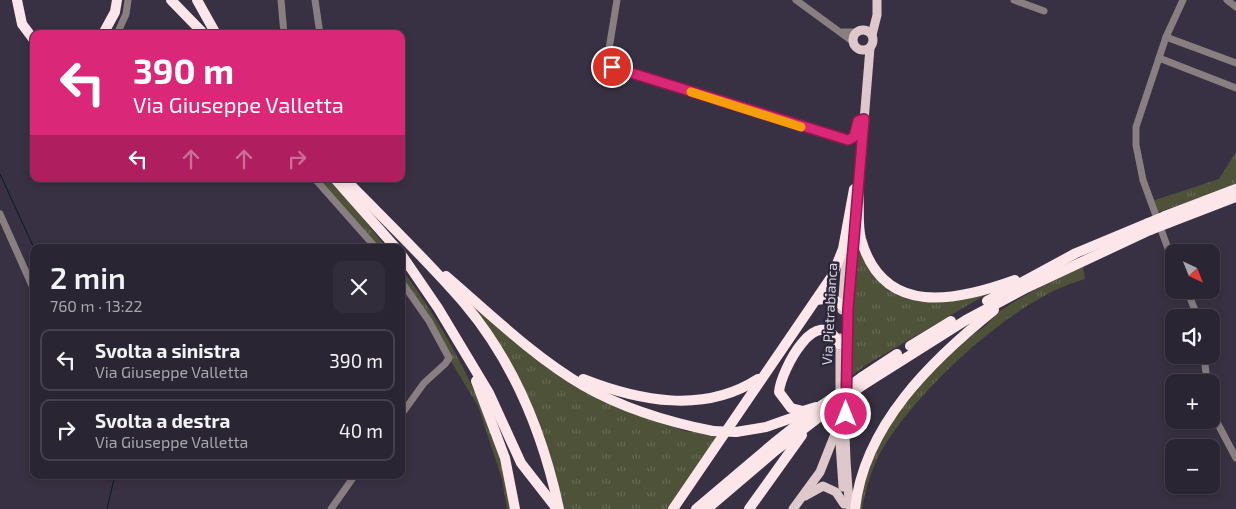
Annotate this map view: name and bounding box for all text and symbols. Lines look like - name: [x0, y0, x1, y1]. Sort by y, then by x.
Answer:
- pin: [591, 46, 633, 88]
- text: 390 m: [133, 49, 234, 91]
- icon: left: [50, 50, 115, 115]
- icon: arrive: [598, 53, 626, 81]
- text: Via Giuseppe Valletta: [133, 91, 344, 117]
- icon: left: [124, 145, 152, 173]
- icon: ahead: [177, 145, 205, 173]
- icon: ahead: [230, 145, 258, 173]
- icon: right: [283, 145, 311, 173]
- north arrow: [1165, 244, 1220, 299]
- map controls: [1165, 244, 1220, 494]
- text: 2 min: [50, 259, 126, 295]
- button: close: [333, 261, 385, 313]
- street label: Via Pietrabianca: [818, 262, 840, 366]
- text: 760 m · 13:22: [50, 296, 143, 315]
- button: sound: [1165, 309, 1220, 364]
- text: Svolta a sinistra: [95, 339, 240, 362]
- icon: left: [52, 346, 80, 374]
- text: 390 m: [329, 349, 383, 372]
- text: Via Giuseppe Valletta: [95, 362, 248, 381]
- button: +: [1165, 374, 1220, 429]
- position arrow: [819, 387, 871, 439]
- text: Svolta a destra: [95, 409, 230, 432]
- icon: right: [52, 416, 80, 444]
- text: 40 m: [339, 419, 383, 442]
- text: Via Giuseppe Valletta: [95, 432, 248, 451]
- button: −: [1165, 439, 1220, 494]

